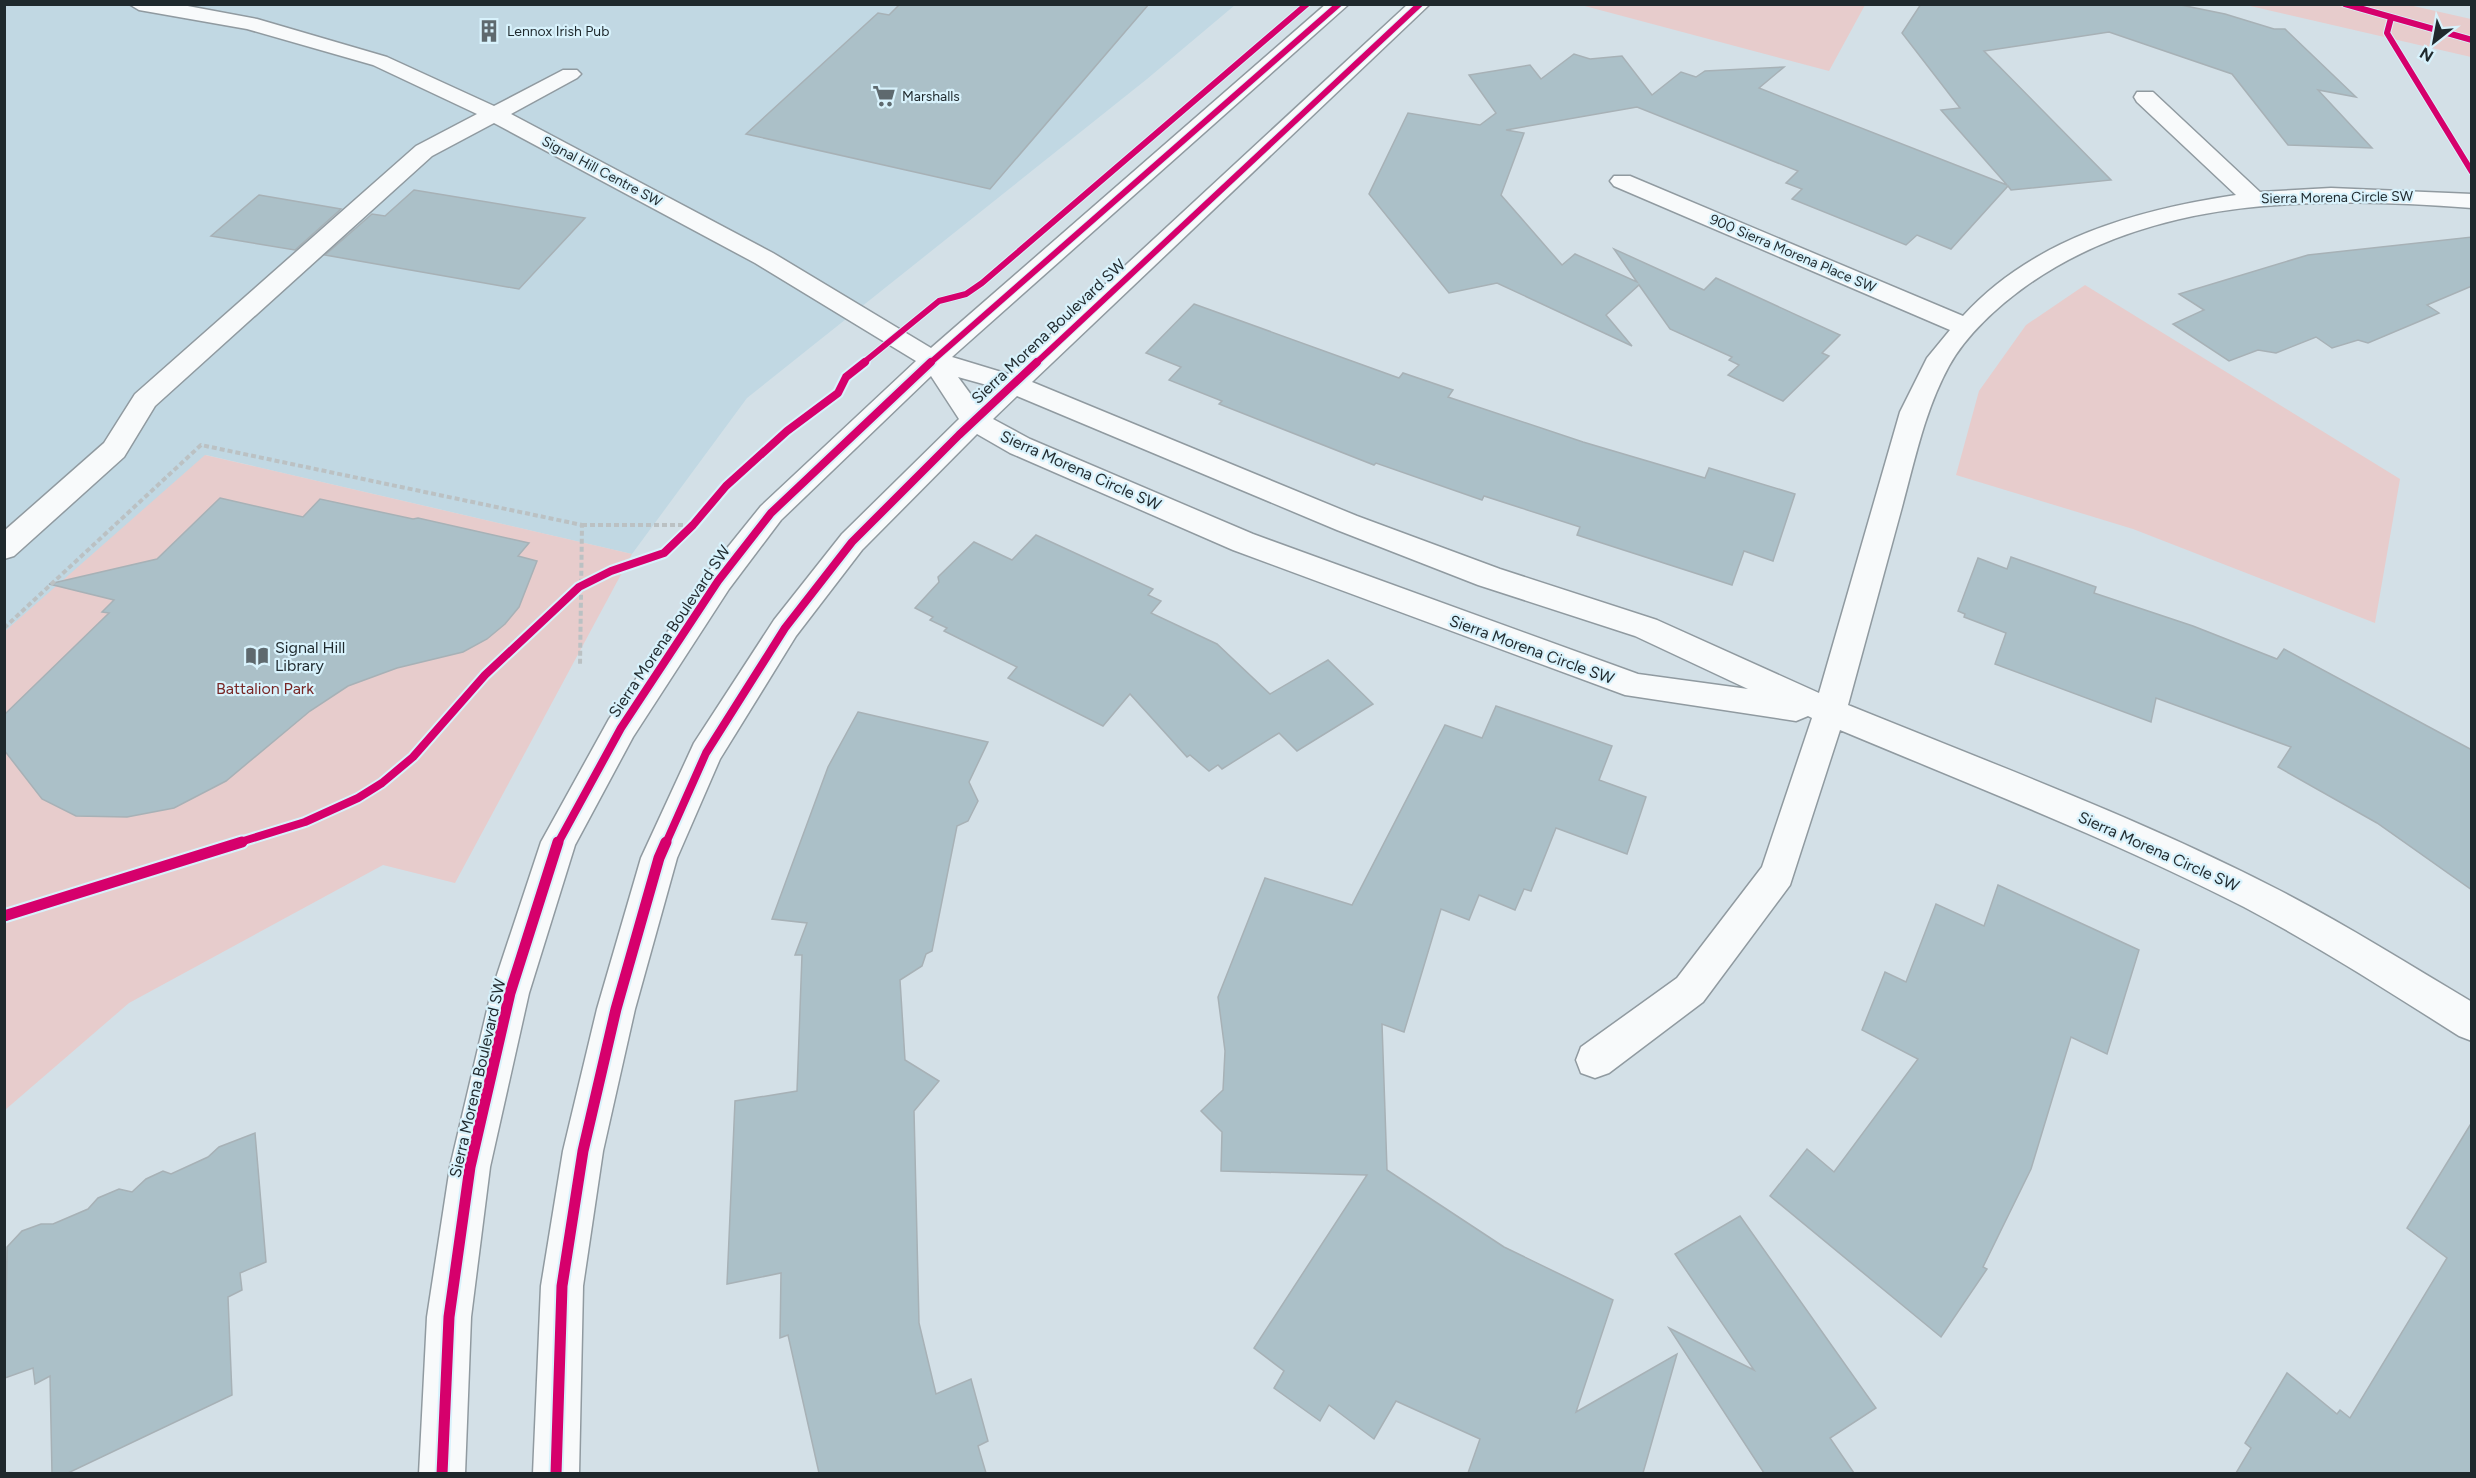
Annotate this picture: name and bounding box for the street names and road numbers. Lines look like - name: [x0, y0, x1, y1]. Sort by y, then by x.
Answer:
- street label: Signal Hill Centre SW: [539, 133, 665, 211]
- street label: Sierra Morena Circle SW: [2261, 188, 2414, 207]
- street label: 900 Sierra Morena Place SW: [1707, 211, 1879, 296]
- street label: Sierra Morena Boulevard SW: [967, 255, 1130, 408]
- street label: Sierra Morena Circle SW: [997, 426, 1165, 515]
- street label: Sierra Morena Boulevard SW: [605, 541, 735, 721]
- street label: Sierra Morena Circle SW: [1447, 611, 1617, 688]
- street label: Sierra Morena Circle SW: [2075, 807, 2243, 896]
- street label: Sierra Morena Boulevard SW: [445, 976, 510, 1179]

